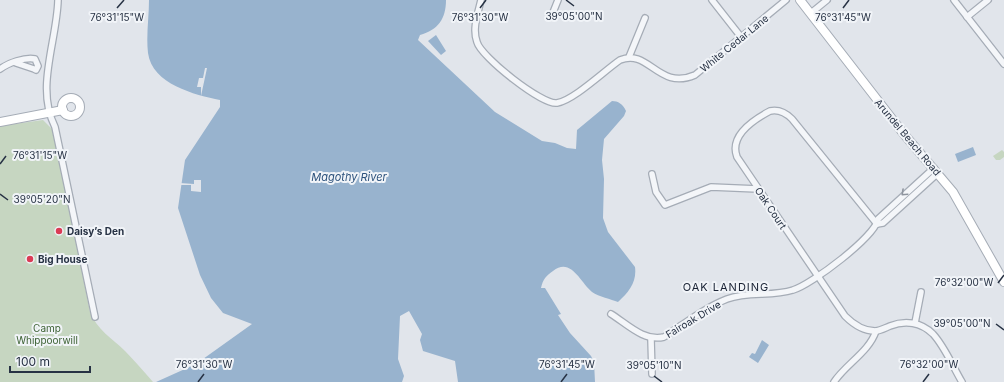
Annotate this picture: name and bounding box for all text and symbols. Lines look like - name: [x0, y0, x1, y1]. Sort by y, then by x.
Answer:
- text: 39°05'00"N: [545, 10, 603, 22]
- text: 76°31'15"W: [90, 11, 144, 23]
- text: 76°31'30"W: [452, 11, 508, 23]
- text: 76°31'45"W: [815, 11, 871, 23]
- street label: White Cedar Lane: [697, 12, 771, 74]
- street label: Arundel Beach Road: [872, 96, 944, 178]
- text: 76°31'15"W: [13, 149, 67, 161]
- water label: Magothy River: [311, 170, 388, 184]
- street label: Oak Court: [753, 185, 790, 232]
- one-way arrow: [901, 189, 909, 196]
- text: 39°05'20"N: [14, 193, 70, 205]
- place label: Daisy’s Den: [67, 225, 124, 238]
- marker: Daisy’s Den: [54, 226, 64, 236]
- place label: Big House: [38, 253, 87, 266]
- marker: Big House: [25, 254, 35, 264]
- text: 76°32'00"W: [935, 276, 993, 288]
- district label: OAK LANDING: [683, 280, 769, 294]
- street label: Fairoak Drive: [663, 298, 723, 340]
- text: 39°05'00"N: [933, 317, 991, 329]
- park label: Camp Whippoorwill: [16, 322, 78, 346]
- scale bar: [10, 348, 90, 374]
- text: 100 m: [16, 354, 50, 369]
- text: 76°31'30"W: [176, 358, 232, 370]
- text: 76°31'45"W: [539, 358, 595, 370]
- text: 76°32'00"W: [900, 358, 958, 370]
- text: 39°05'10"N: [627, 359, 681, 371]

